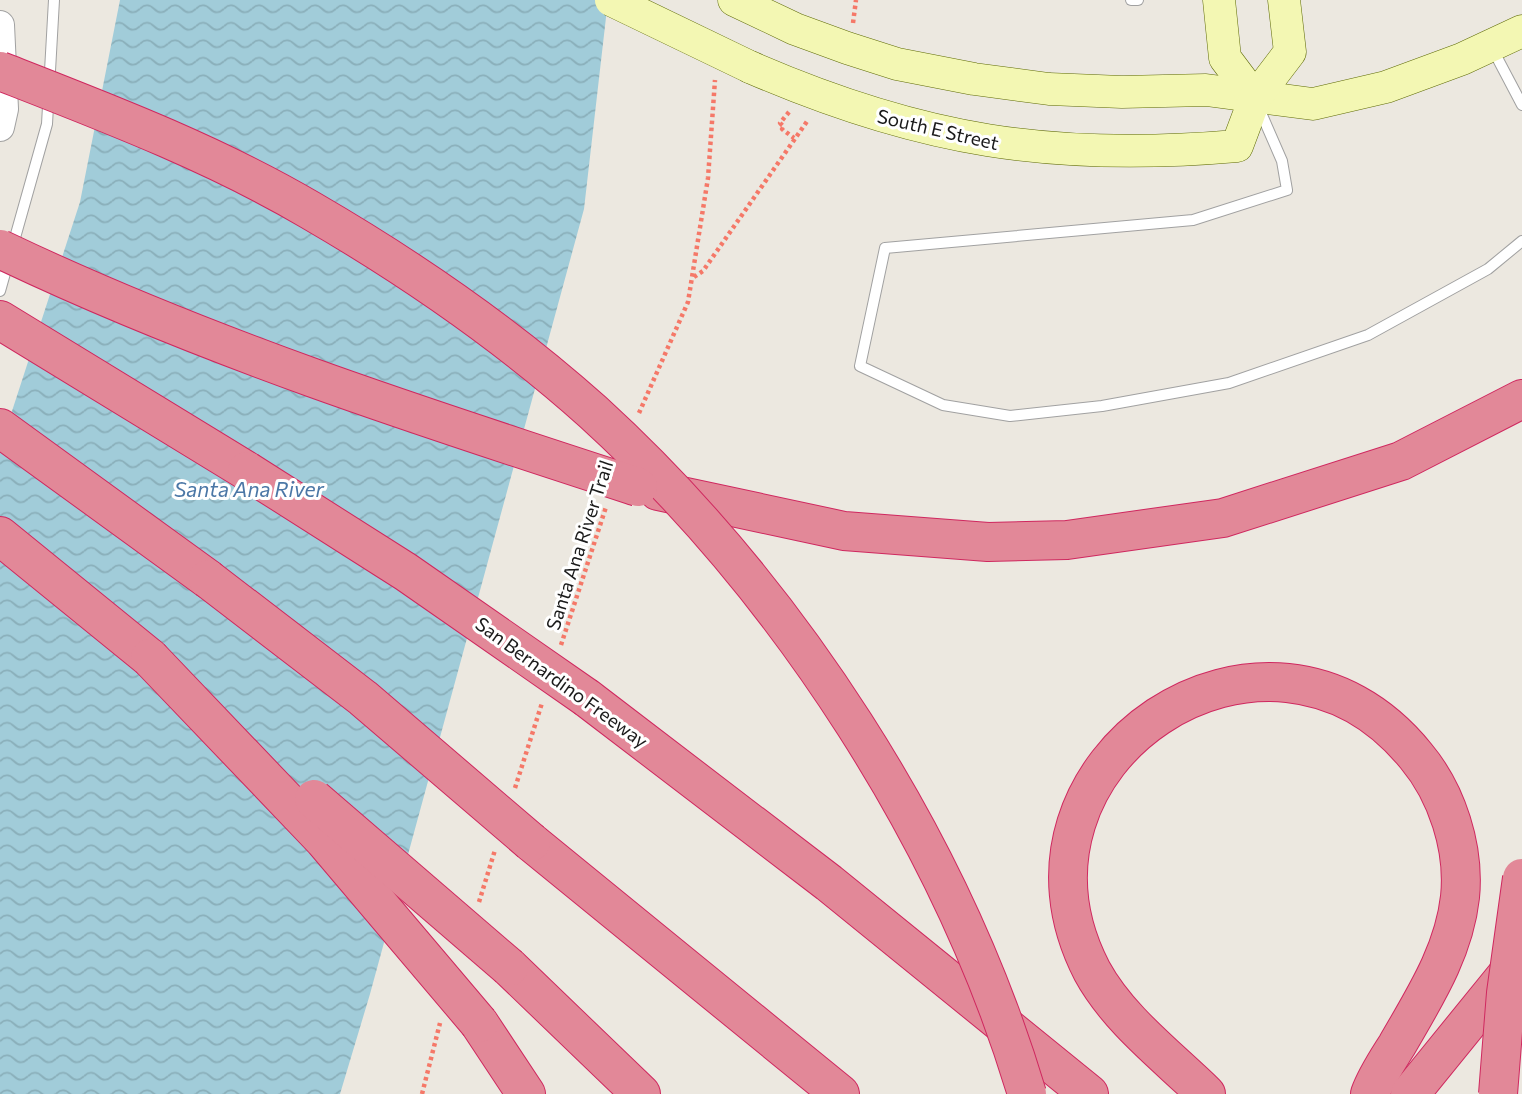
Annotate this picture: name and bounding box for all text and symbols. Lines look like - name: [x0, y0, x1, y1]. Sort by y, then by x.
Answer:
- street label: South E Street: [875, 104, 1001, 154]
- street label: Santa Ana River Trail: [541, 457, 617, 633]
- water label: Santa Ana River: [174, 476, 325, 501]
- street label: San Bernardino Freeway: [471, 612, 653, 752]

